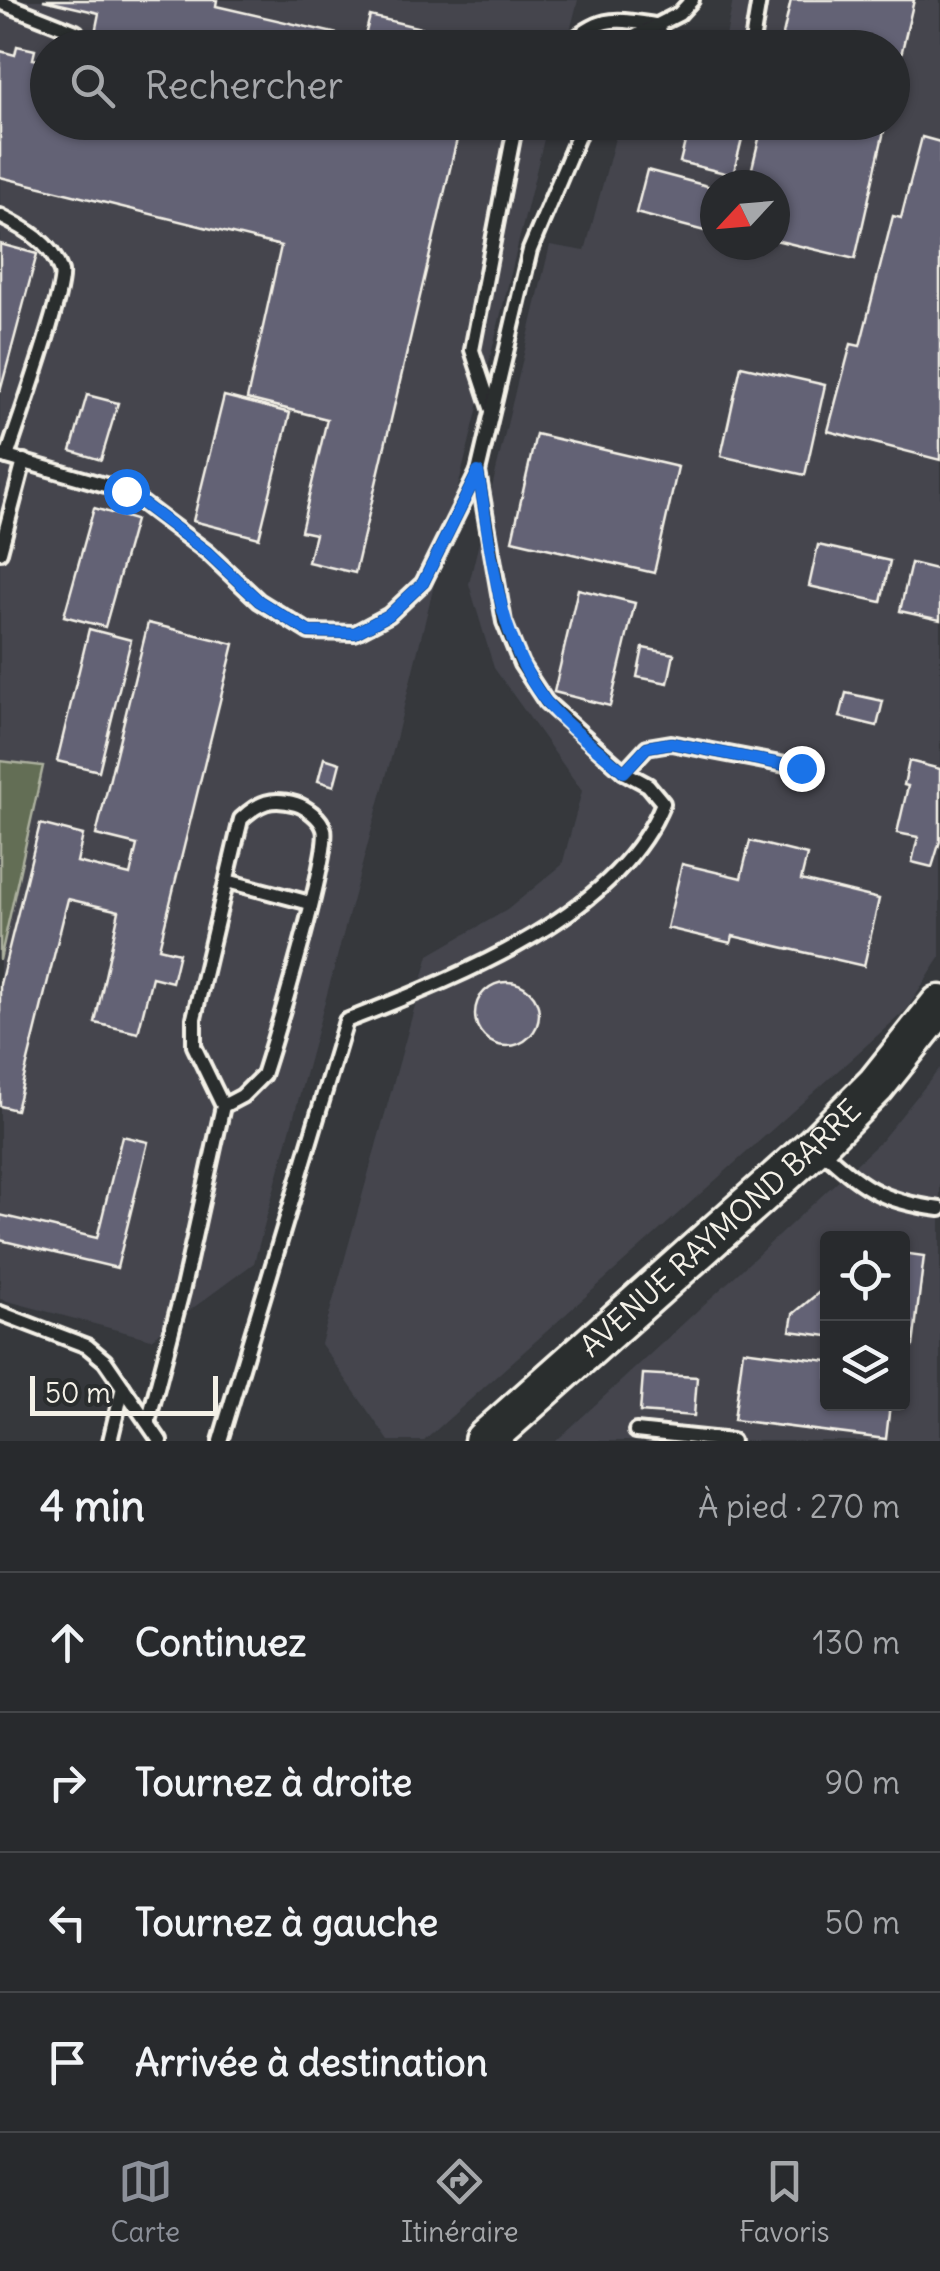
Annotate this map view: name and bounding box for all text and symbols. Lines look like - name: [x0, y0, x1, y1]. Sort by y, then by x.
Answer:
- search box: [30, 30, 910, 140]
- icon: search: [65, 58, 120, 113]
- text: Rechercher: [145, 62, 343, 109]
- north arrow: [700, 170, 790, 260]
- route start: [104, 469, 150, 515]
- route end: [779, 746, 825, 792]
- street label: AVENUE RAYMOND BARRE: [571, 1091, 868, 1365]
- map controls: [820, 1231, 910, 1411]
- button: locate: [820, 1231, 910, 1321]
- button: layers: [820, 1321, 910, 1411]
- scale bar: [30, 1371, 218, 1416]
- text: 50 m: [45, 1375, 111, 1411]
- text: 4 min: [40, 1480, 145, 1532]
- text: À pied · 270 m: [698, 1486, 900, 1527]
- icon: ahead: [40, 1615, 95, 1670]
- text: Continuez: [135, 1619, 306, 1666]
- text: 130 m: [812, 1622, 900, 1663]
- icon: right: [40, 1755, 95, 1810]
- text: Tournez à droite: [135, 1759, 412, 1806]
- text: 90 m: [825, 1762, 900, 1803]
- icon: left: [40, 1895, 95, 1950]
- text: Tournez à gauche: [135, 1899, 438, 1946]
- text: 50 m: [825, 1902, 900, 1943]
- icon: arrive: [40, 2035, 95, 2090]
- text: Arrivée à destination: [135, 2039, 488, 2086]
- tab: Carte: [110, 2154, 180, 2250]
- tab: Itinéraire: [401, 2154, 519, 2250]
- tab: Favoris: [739, 2154, 830, 2250]

